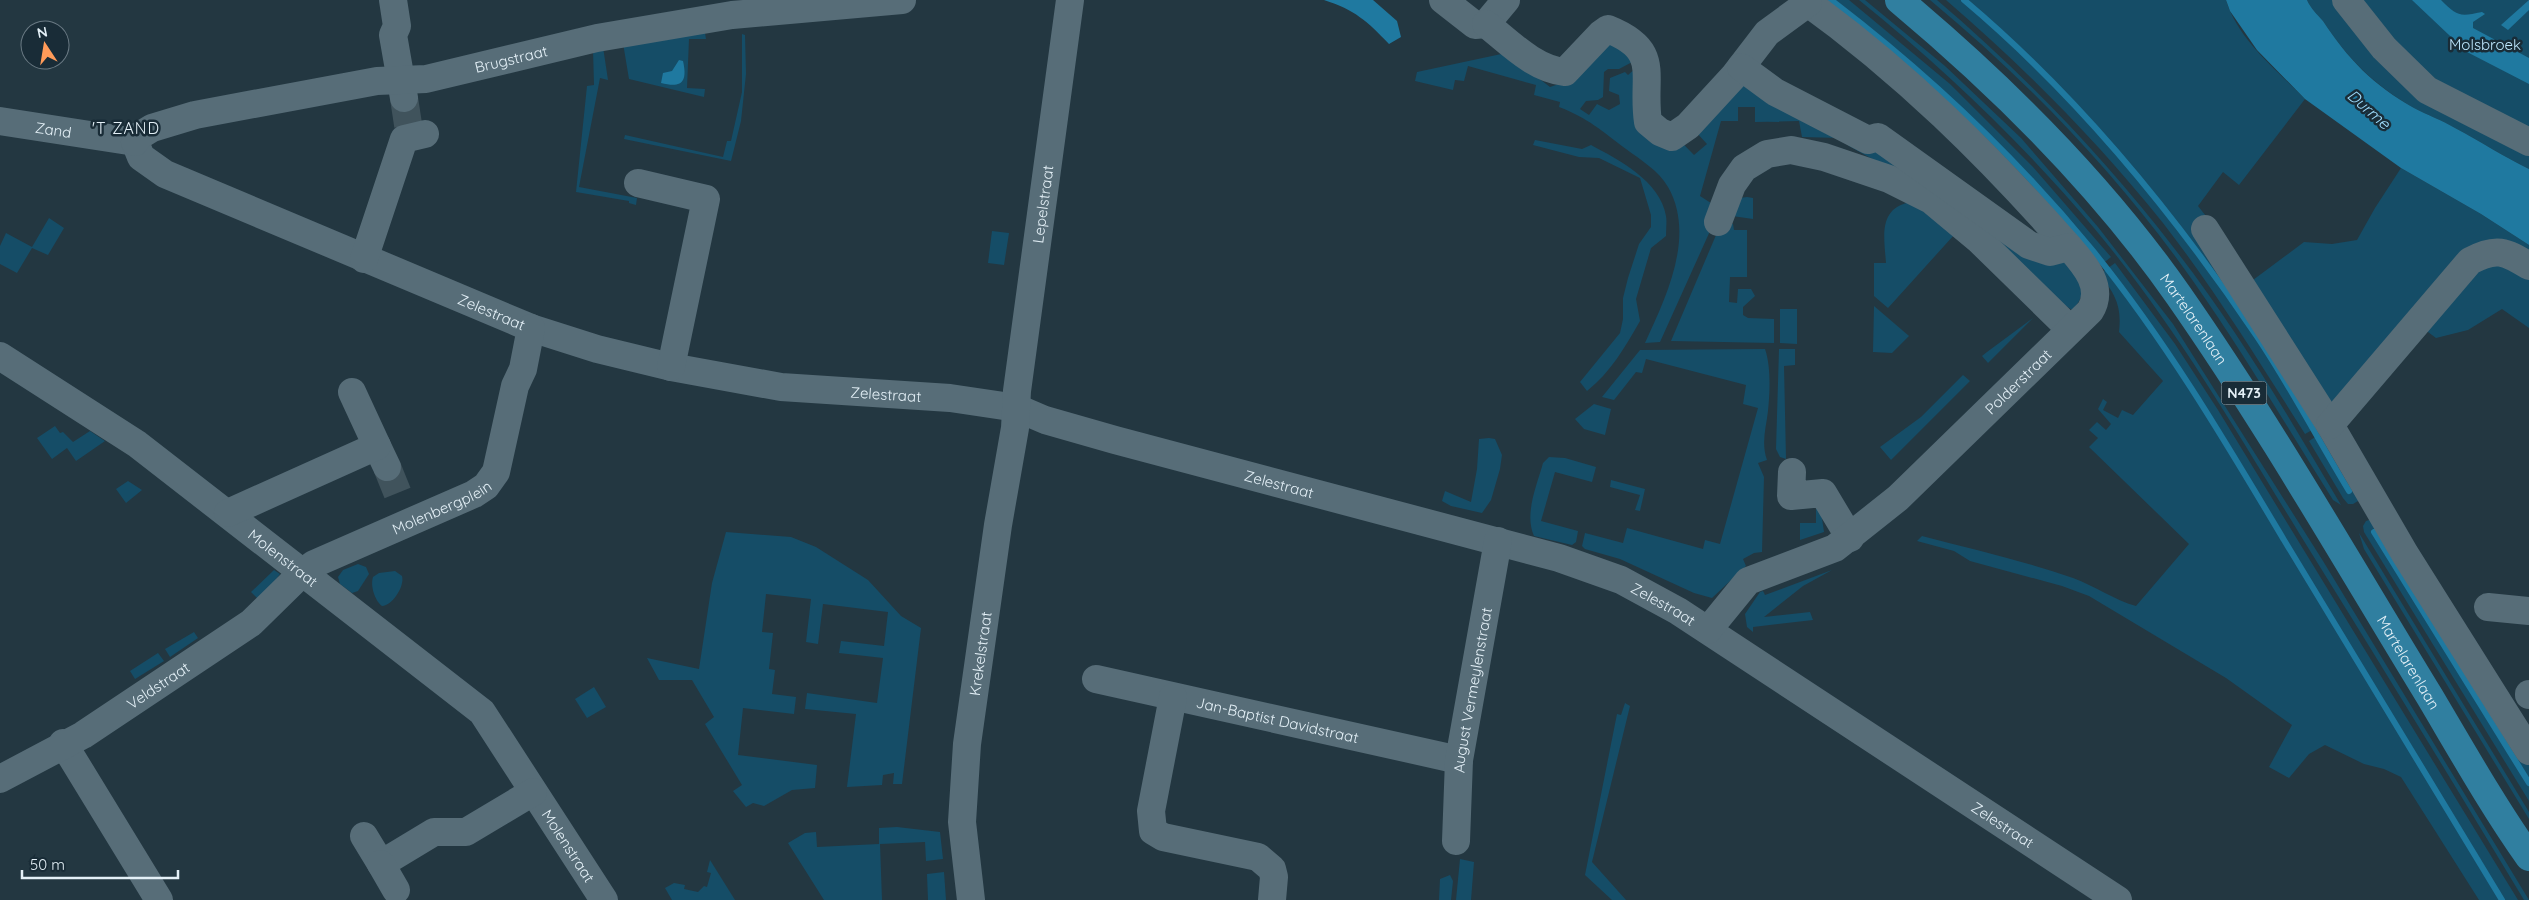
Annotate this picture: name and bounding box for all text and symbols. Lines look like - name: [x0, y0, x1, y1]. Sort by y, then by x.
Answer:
- north arrow: [20, 20, 70, 70]
- text: N: [35, 22, 49, 42]
- park label: Molsbroek: [2449, 35, 2521, 54]
- street label: Brugstraat: [473, 41, 549, 77]
- water label: Durme: [2343, 85, 2395, 134]
- street label: Zand: [34, 117, 73, 141]
- district label: 'T ZAND: [92, 118, 160, 138]
- street label: Lepelstraat: [1028, 164, 1057, 244]
- street label: Martelarenlaan: [2156, 269, 2232, 368]
- street label: Zelestraat: [455, 289, 528, 334]
- street label: Polderstraat: [1980, 345, 2055, 418]
- street label: Zelestraat: [850, 382, 922, 406]
- road number: N473: [2222, 382, 2266, 404]
- street label: Zelestraat: [1242, 465, 1316, 502]
- street label: Molenbergplein: [389, 476, 495, 538]
- street label: Molenstraat: [245, 525, 322, 591]
- street label: Zelestraat: [1628, 578, 1699, 629]
- street label: August Vermeylenstraat: [1449, 606, 1496, 773]
- street label: Krekelstraat: [964, 610, 995, 697]
- street label: Martelarenlaan: [2373, 612, 2444, 712]
- street label: Veldstraat: [123, 657, 193, 713]
- street label: Jan-Baptist Davidstraat: [1195, 692, 1361, 747]
- street label: Zelestraat: [1968, 797, 2038, 852]
- street label: Molenstraat: [538, 806, 599, 886]
- scale bar: [22, 848, 179, 880]
- text: 50 m: [30, 855, 65, 874]

